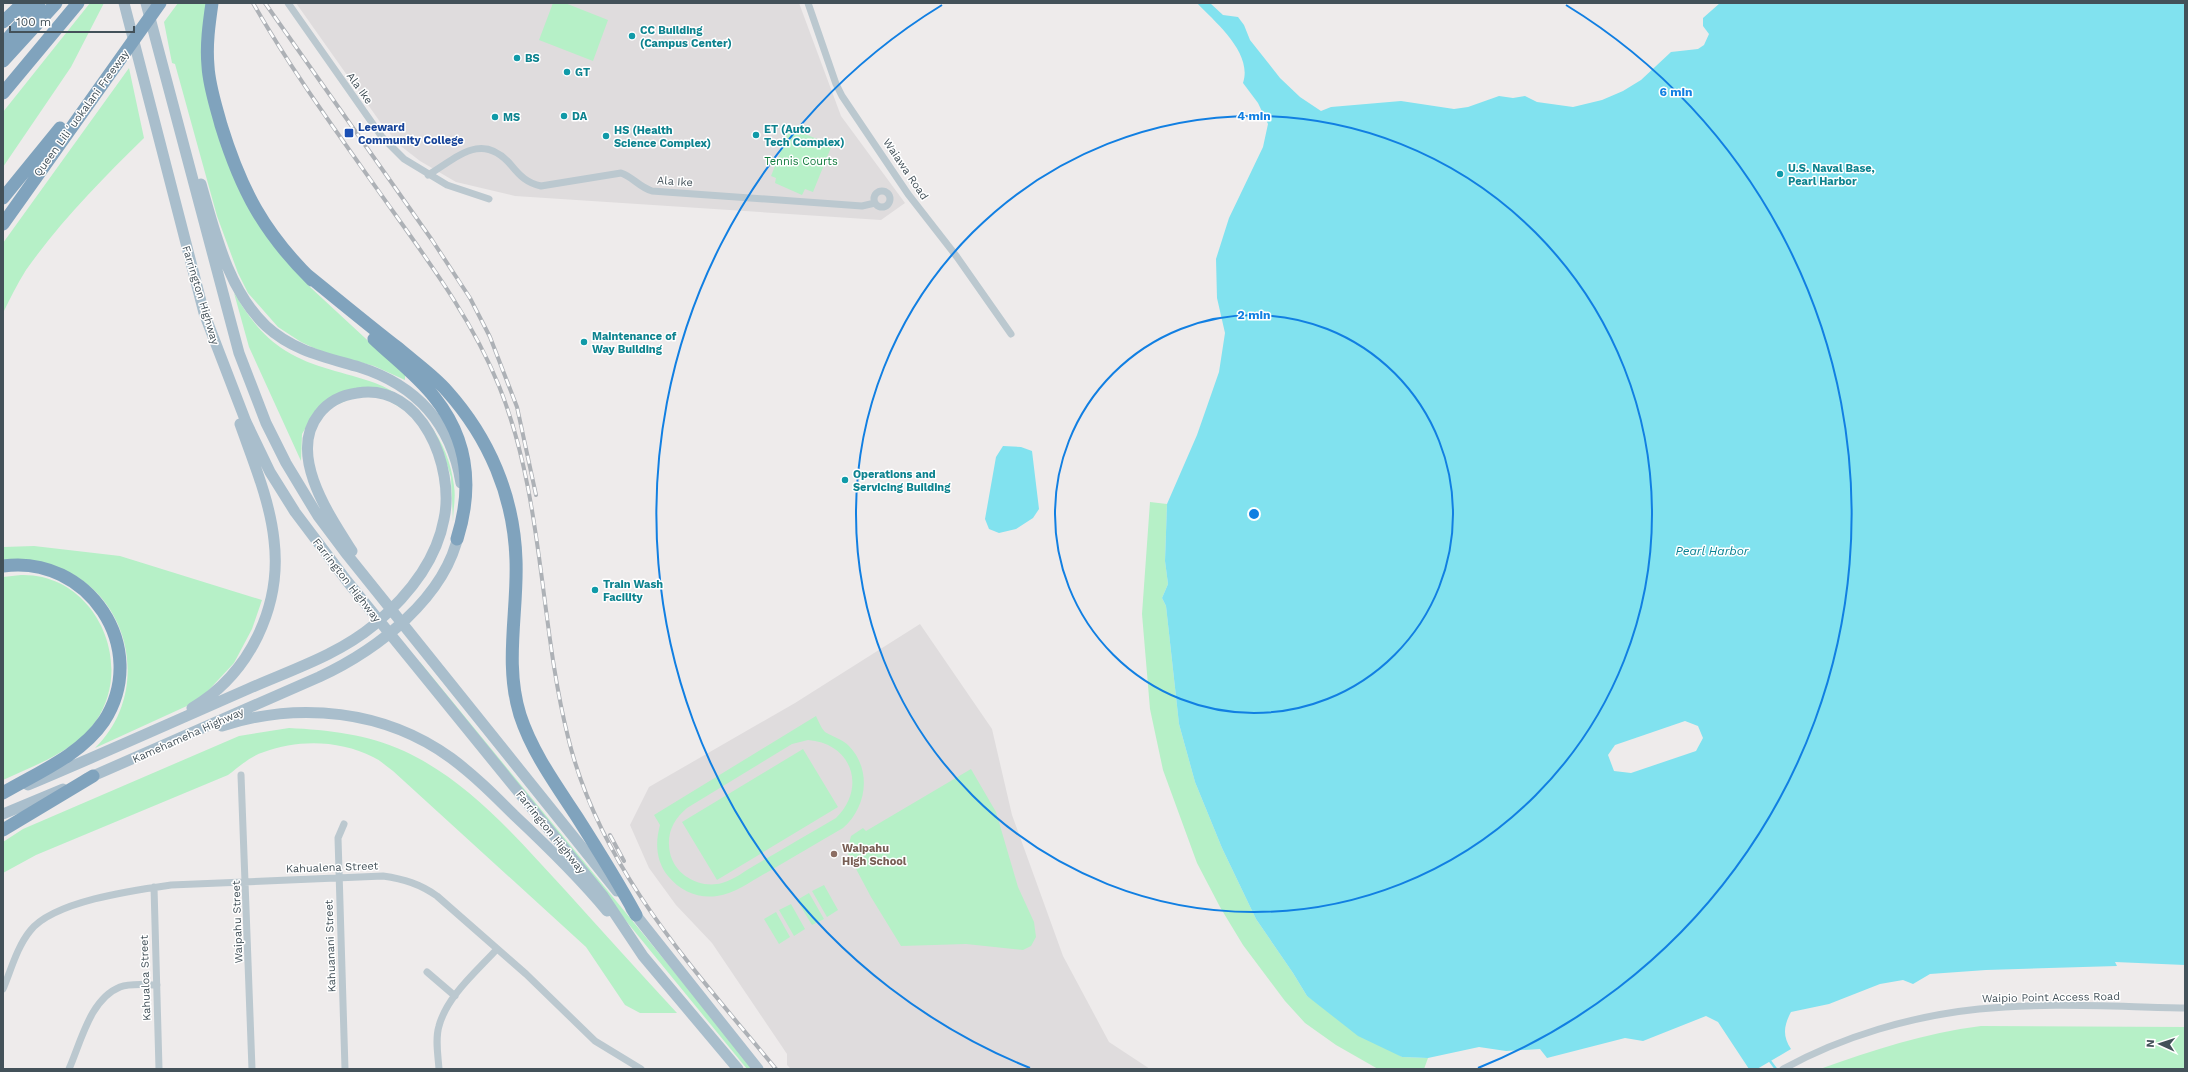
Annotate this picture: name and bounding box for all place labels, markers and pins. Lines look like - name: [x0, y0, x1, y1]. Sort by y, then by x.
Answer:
- place label: CC Building (Campus Center): [640, 24, 732, 50]
- marker: CC Building (Campus Center): [627, 31, 637, 41]
- place label: BS: [525, 52, 540, 65]
- marker: BS: [512, 53, 522, 63]
- place label: GT: [575, 66, 590, 79]
- marker: GT: [562, 67, 572, 77]
- place label: DA: [572, 110, 588, 123]
- place label: MS: [503, 111, 520, 124]
- marker: DA: [559, 111, 569, 121]
- marker: MS: [490, 112, 500, 122]
- place label: Leeward Community College: [358, 121, 464, 147]
- place label: ET (Auto Tech Complex): [764, 123, 844, 149]
- place label: HS (Health Science Complex): [614, 124, 711, 150]
- marker: Leeward Community College: [343, 127, 355, 139]
- marker: ET (Auto Tech Complex): [751, 130, 761, 140]
- marker: HS (Health Science Complex): [601, 131, 611, 141]
- place label: U.S. Naval Base, Pearl Harbor: [1788, 162, 1875, 188]
- marker: U.S. Naval Base, Pearl Harbor: [1775, 169, 1785, 179]
- place label: Maintenance of Way Building: [592, 330, 677, 356]
- marker: Maintenance of Way Building: [579, 337, 589, 347]
- place label: Operations and Servicing Building: [853, 468, 951, 494]
- marker: Operations and Servicing Building: [840, 475, 850, 485]
- centre of rings: [1247, 507, 1261, 521]
- place label: Train Wash Facility: [603, 578, 663, 604]
- marker: Train Wash Facility: [590, 585, 600, 595]
- place label: Waipahu High School: [842, 842, 907, 868]
- marker: Waipahu High School: [829, 849, 839, 859]

